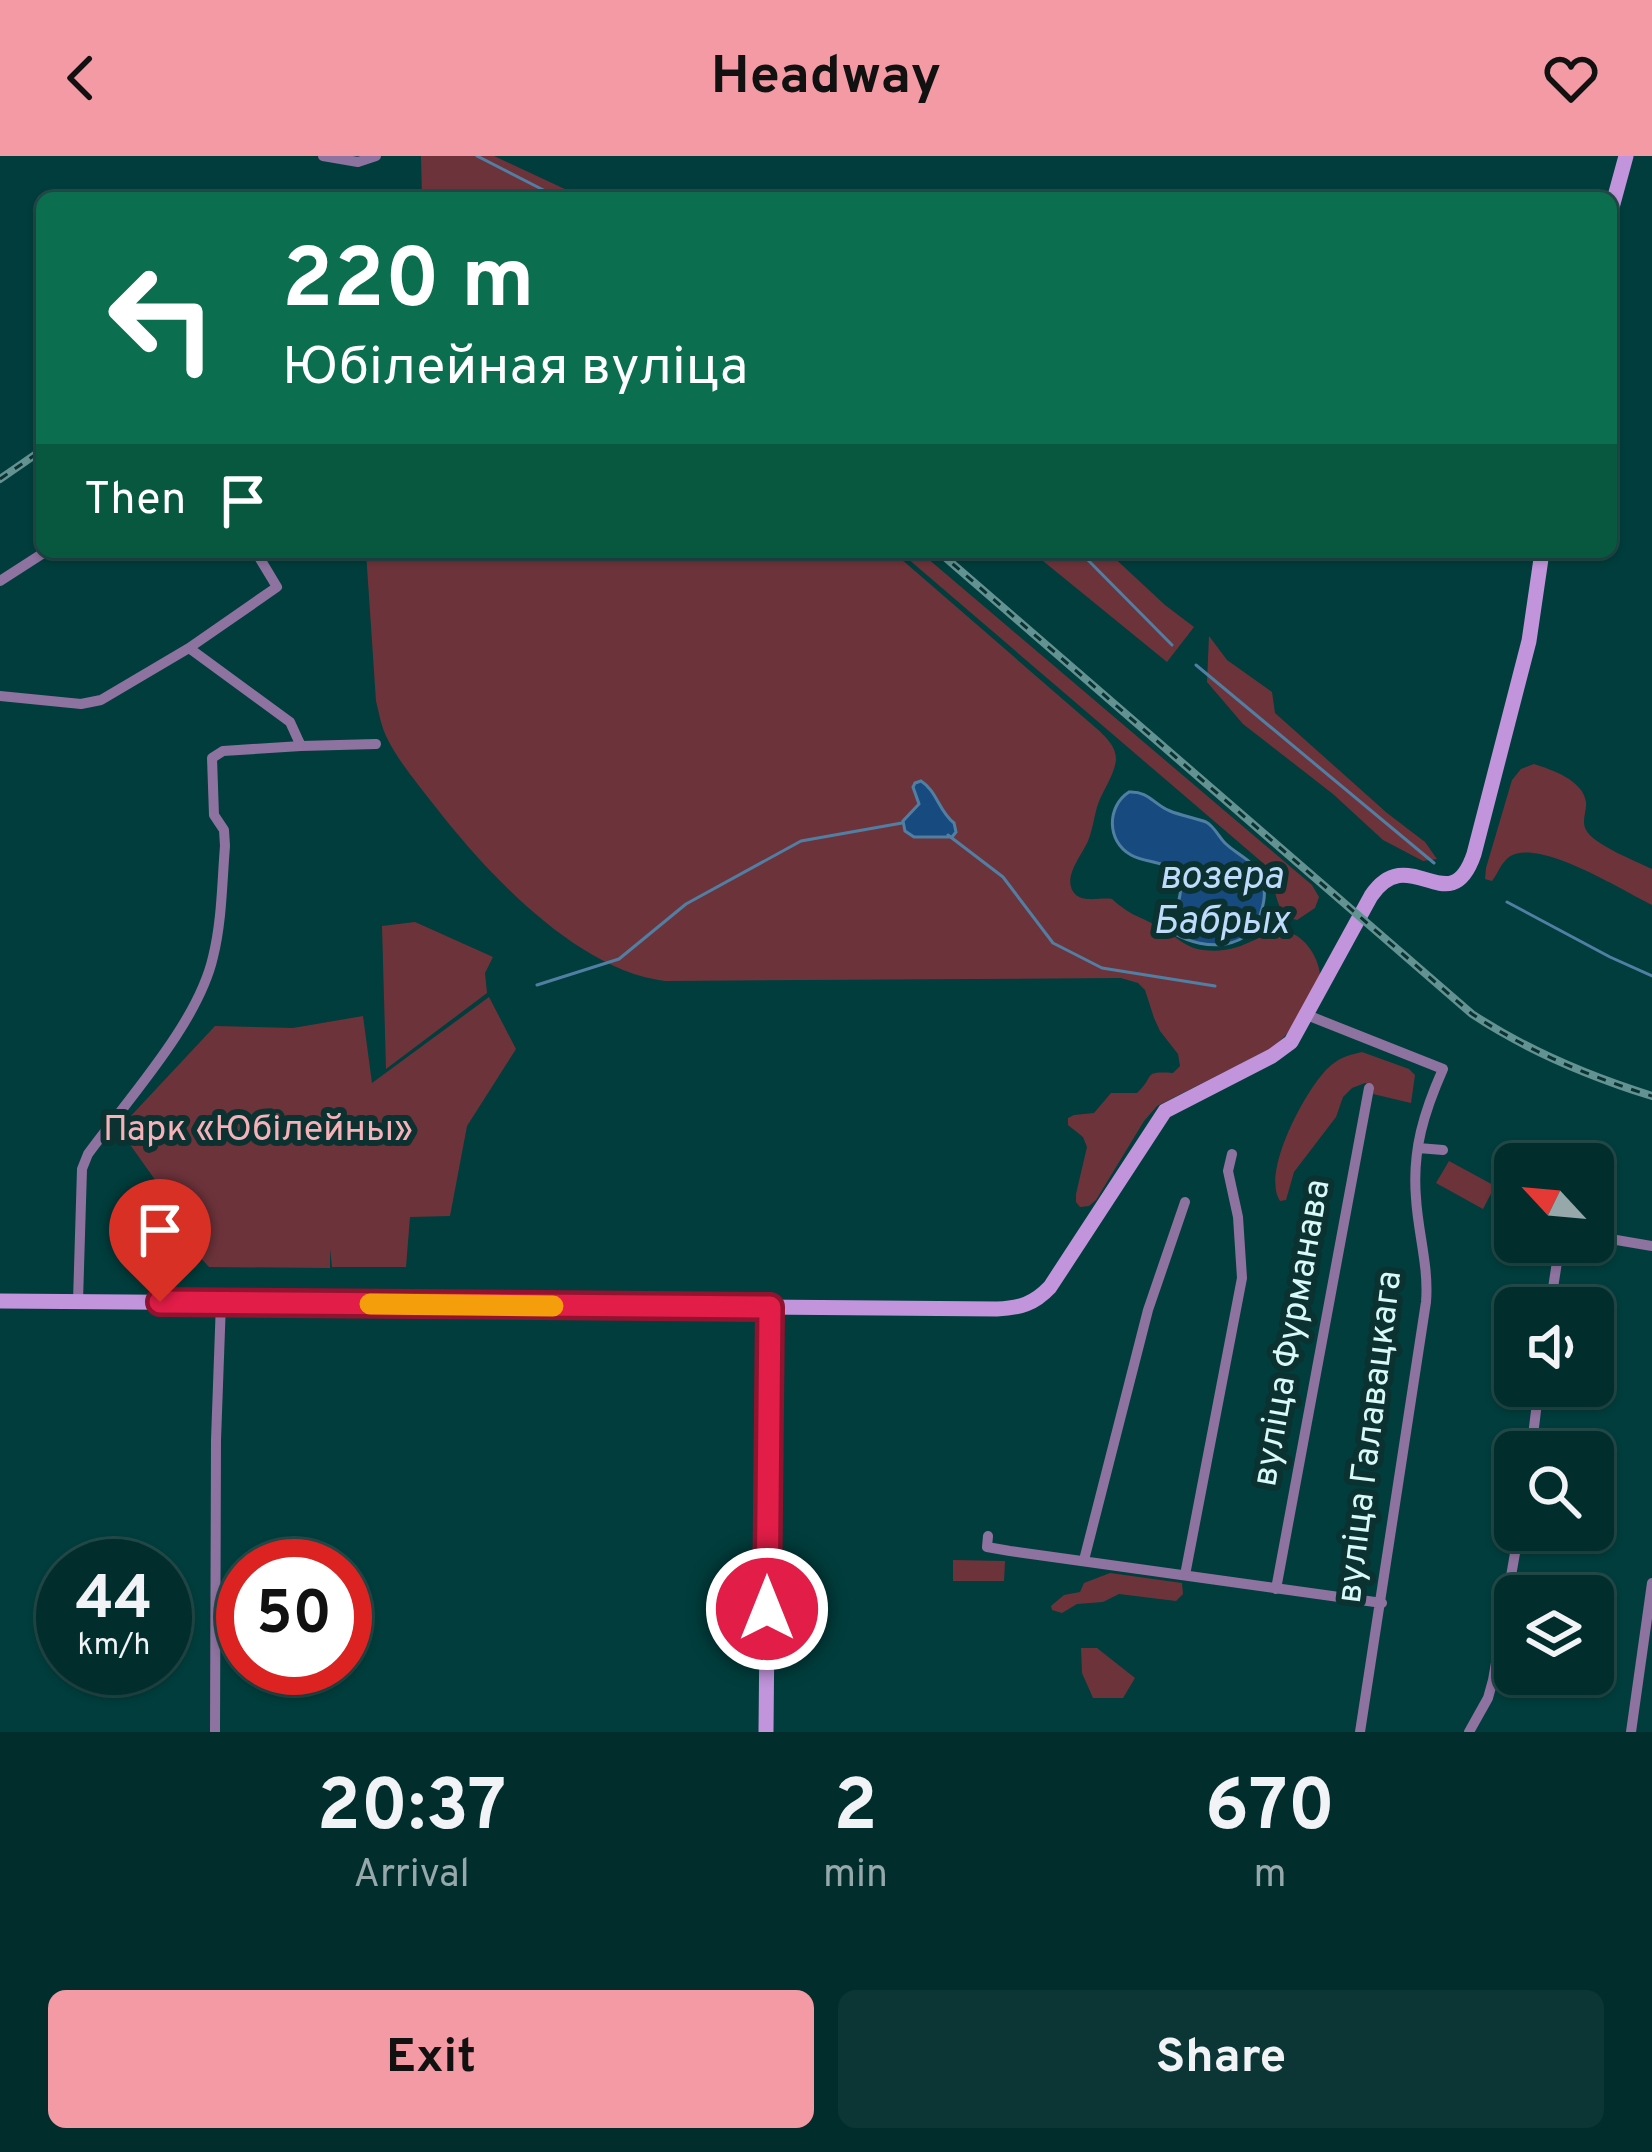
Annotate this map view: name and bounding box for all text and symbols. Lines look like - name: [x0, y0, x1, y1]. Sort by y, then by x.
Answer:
- text: Headway: [711, 44, 941, 113]
- icon: back: [48, 45, 114, 111]
- icon: heart: [1538, 45, 1604, 111]
- text: 220 m: [282, 231, 535, 337]
- icon: left: [84, 240, 240, 396]
- text: Юбілейная вуліца: [282, 335, 748, 404]
- icon: arrive: [210, 468, 276, 534]
- text: Then: [84, 473, 186, 530]
- water label: возера Бабрых: [1153, 854, 1292, 948]
- park label: Парк «Юбілейны»: [103, 1108, 413, 1154]
- north arrow: [1494, 1143, 1614, 1263]
- map controls: [1494, 1143, 1614, 1695]
- street label: вуліца Фурманава: [1243, 1176, 1343, 1490]
- pin: [109, 1179, 211, 1302]
- icon: arrive: [127, 1197, 193, 1263]
- street label: вуліца Галавацкага: [1328, 1268, 1414, 1606]
- button: sound: [1494, 1287, 1614, 1407]
- button: search: [1494, 1431, 1614, 1551]
- speed limit sign: 50: [216, 1539, 372, 1695]
- position arrow: [704, 1546, 830, 1672]
- text: 44: [75, 1564, 153, 1640]
- button: layers: [1494, 1575, 1614, 1695]
- text: km/h: [78, 1628, 150, 1665]
- text: 20:37: [317, 1764, 506, 1856]
- text: 2: [834, 1764, 878, 1856]
- text: 670: [1205, 1764, 1335, 1856]
- text: Arrival: [353, 1852, 470, 1901]
- text: min: [823, 1852, 888, 1901]
- text: m: [1253, 1852, 1286, 1901]
- button: Exit: [48, 1990, 814, 2128]
- button: Share: [838, 1990, 1604, 2128]

